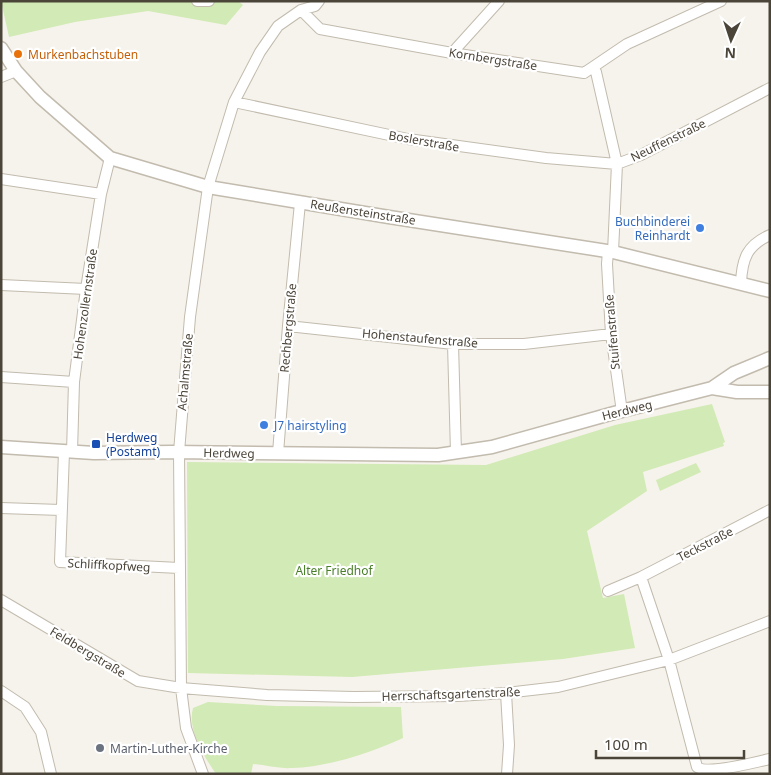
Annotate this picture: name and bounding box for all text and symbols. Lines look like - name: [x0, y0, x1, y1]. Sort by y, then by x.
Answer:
- north arrow: [706, 15, 756, 65]
- street label: Kornbergstraße: [448, 44, 539, 74]
- text: N: [724, 44, 736, 63]
- place label: Murkenbachstuben: [28, 46, 138, 63]
- marker: Murkenbachstuben: [12, 48, 24, 60]
- street label: Neuffenstraße: [628, 114, 709, 166]
- street label: Boslerstraße: [387, 126, 461, 156]
- street label: Reußensteinstraße: [309, 195, 417, 229]
- place label: Buchbinderei Reinhardt: [615, 213, 691, 244]
- marker: Buchbinderei Reinhardt: [694, 222, 706, 234]
- street label: Hohenzollernstraße: [69, 247, 101, 361]
- street label: Rechbergstraße: [276, 282, 300, 373]
- street label: Stuifenstraße: [600, 293, 624, 370]
- street label: Hohenstaufenstraße: [361, 324, 479, 352]
- street label: Achalmstraße: [173, 332, 197, 411]
- street label: Herdweg: [600, 396, 654, 424]
- place label: J7 hairstyling: [273, 417, 347, 434]
- marker: J7 hairstyling: [258, 419, 270, 431]
- place label: Herdweg (Postamt): [106, 429, 160, 460]
- marker: Herdweg (Postamt): [90, 438, 102, 450]
- street label: Herdweg: [203, 444, 255, 462]
- street label: Teckstraße: [674, 523, 736, 565]
- street label: Schliffkopfweg: [67, 554, 151, 576]
- park label: Alter Friedhof: [295, 562, 373, 579]
- street label: Feldbergstraße: [47, 623, 129, 681]
- street label: Herrschaftsgartenstraße: [381, 683, 521, 705]
- scale bar: [596, 728, 744, 760]
- text: 100 m: [604, 734, 648, 754]
- place label: Martin-Luther-Kirche: [110, 740, 228, 757]
- marker: Martin-Luther-Kirche: [94, 742, 106, 754]

